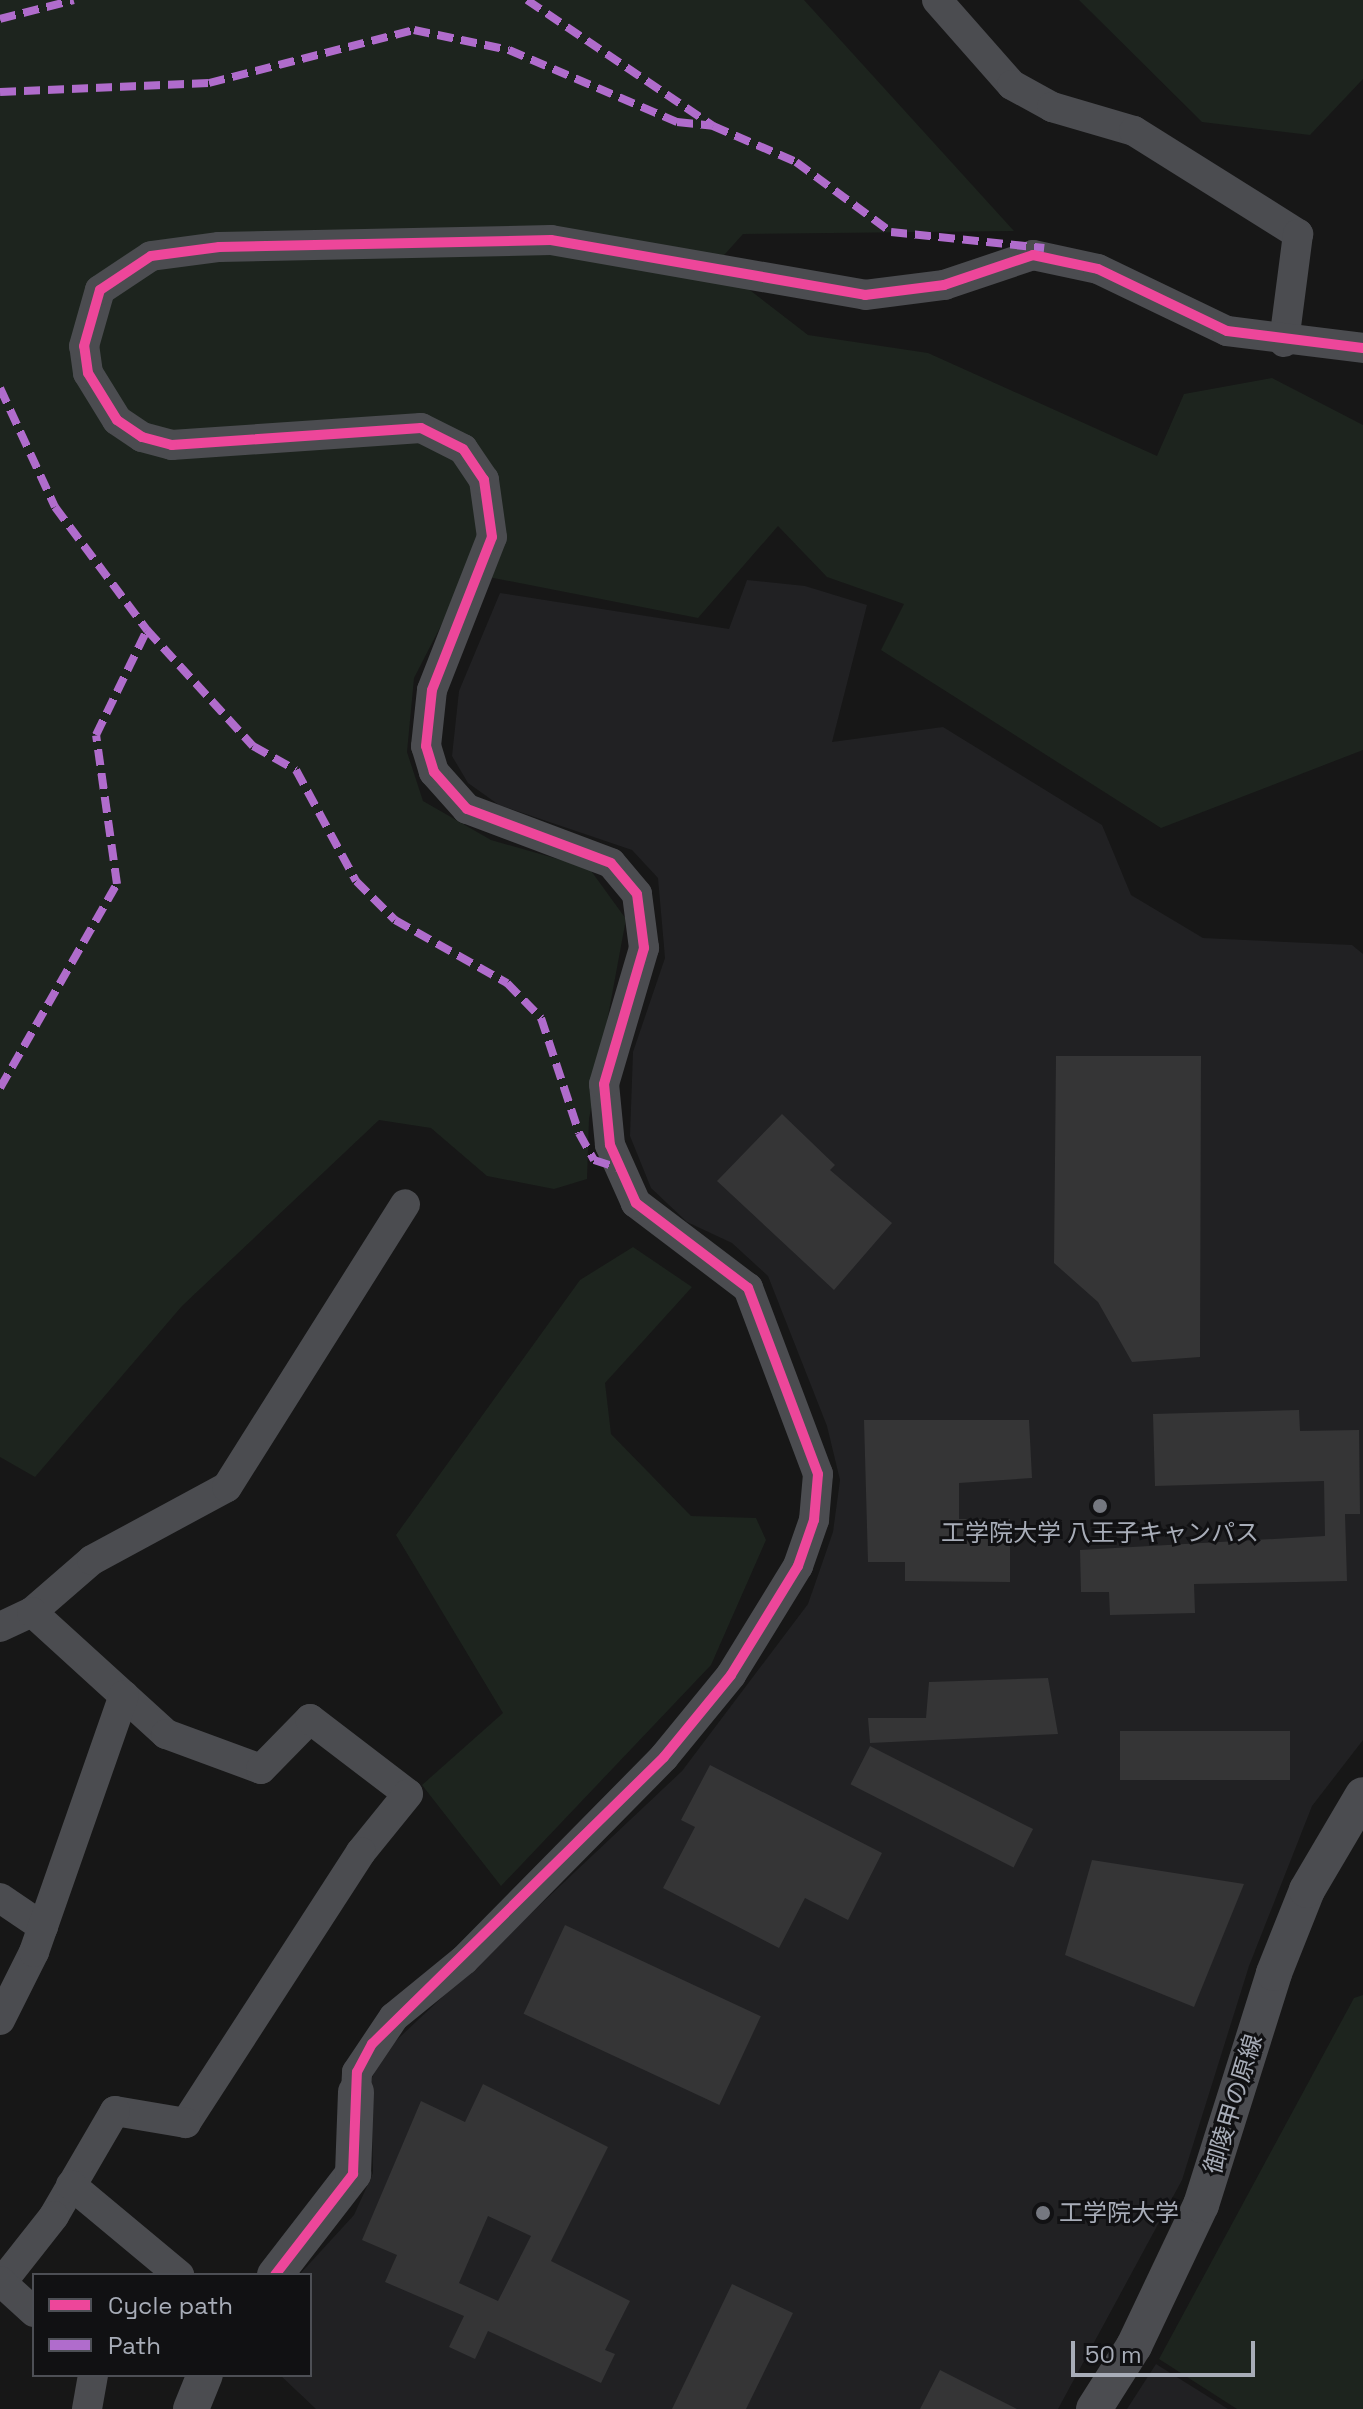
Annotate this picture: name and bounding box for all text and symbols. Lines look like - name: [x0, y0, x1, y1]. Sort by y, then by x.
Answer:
- marker: 工学院大学 八王子キャンパス: [1091, 1497, 1109, 1515]
- place label: 工学院大学 八王子キャンパス: [941, 1519, 1259, 1547]
- street label: 御陵甲の原線: [1198, 2031, 1268, 2177]
- place label: 工学院大学: [1059, 2199, 1179, 2227]
- marker: 工学院大学: [1034, 2204, 1052, 2222]
- legend: [32, 2273, 312, 2377]
- text: Cycle path: [108, 2290, 233, 2321]
- scale bar: [1075, 2325, 1259, 2375]
- text: Path: [108, 2330, 161, 2361]
- text: 50 m: [1085, 2339, 1142, 2370]

